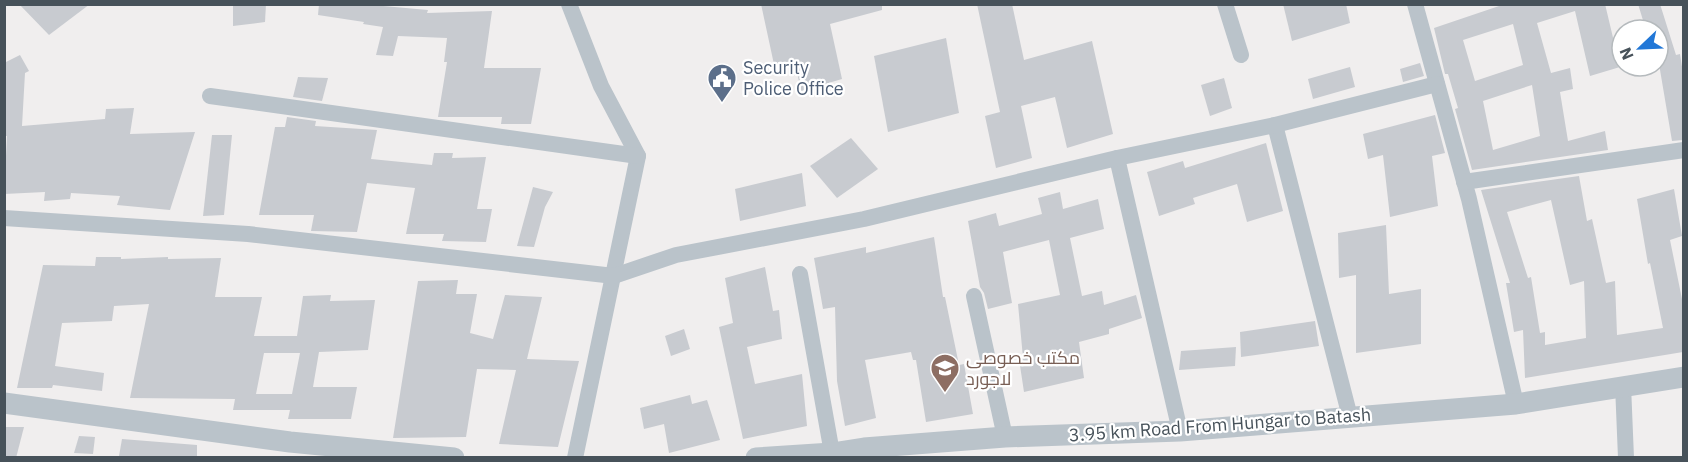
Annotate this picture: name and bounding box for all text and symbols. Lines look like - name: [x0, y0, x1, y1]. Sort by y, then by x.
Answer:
- north arrow: [1610, 18, 1670, 78]
- text: N: [1615, 45, 1638, 63]
- place label: Security Police Office: [743, 56, 844, 100]
- public building icon: Security Police Office: [706, 62, 738, 104]
- place label: مکتب خصوصی لاجورد: [966, 346, 1080, 390]
- school or university icon: مکتب خصوصی لاجورد: [929, 352, 961, 394]
- street label: 3.95 km Road From Hungar to Batash: [1068, 402, 1372, 447]

